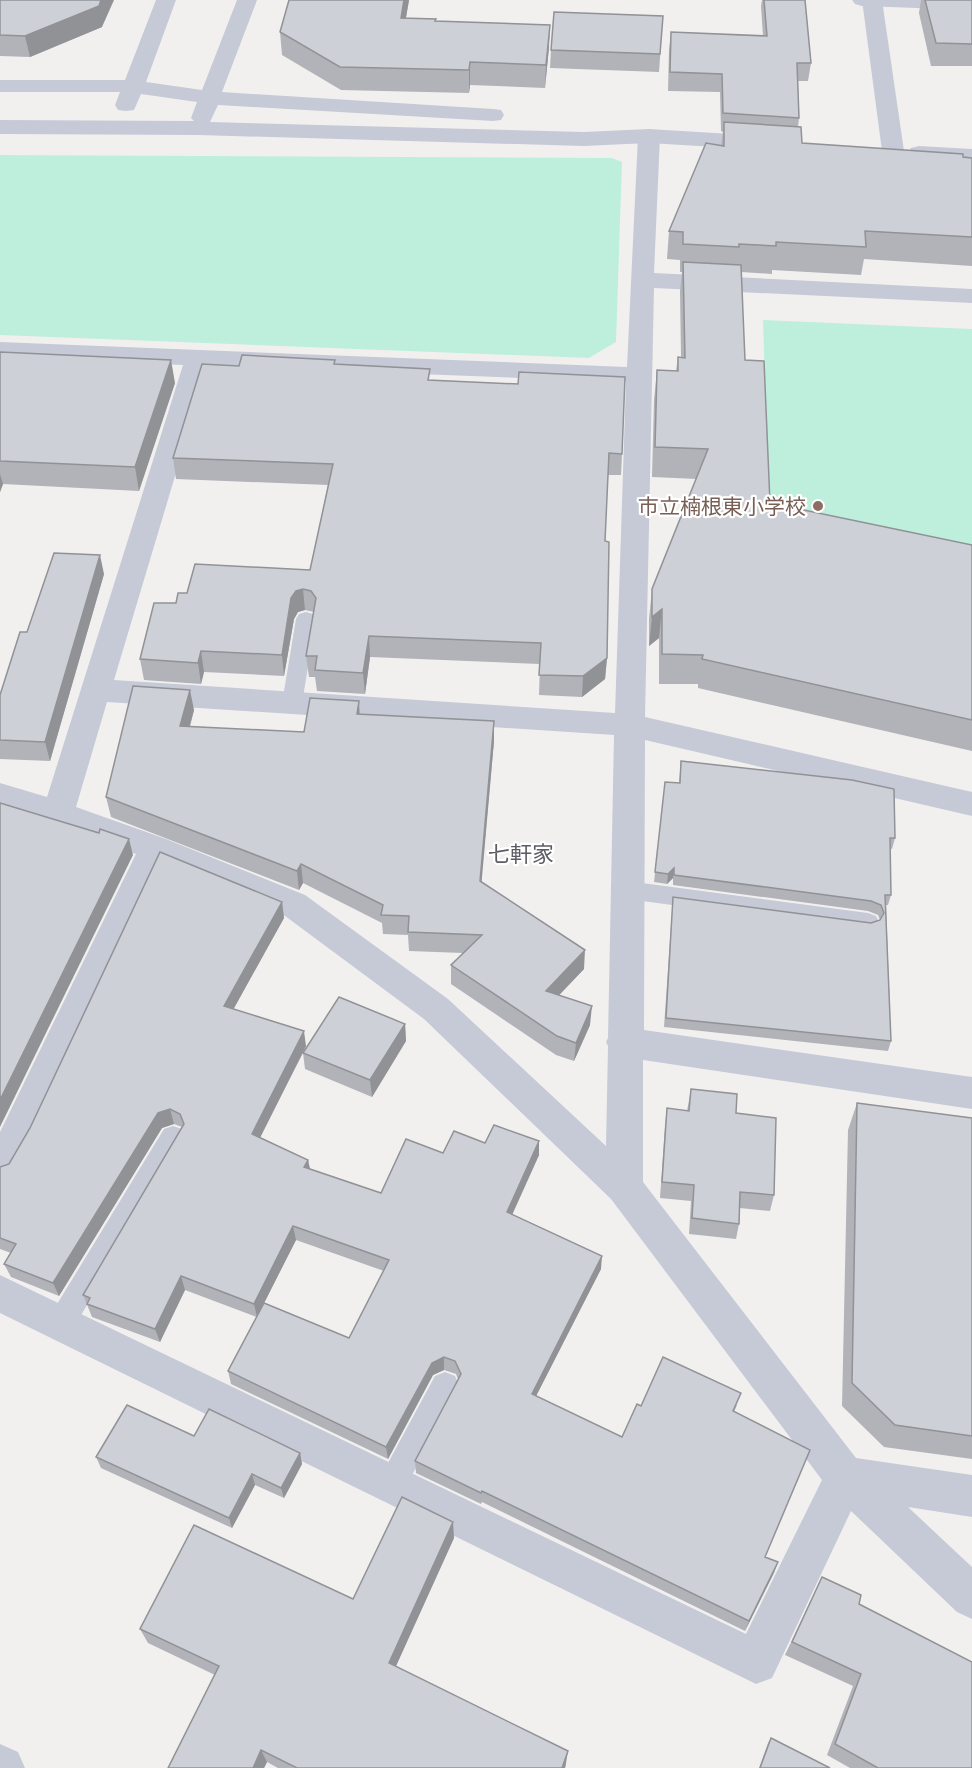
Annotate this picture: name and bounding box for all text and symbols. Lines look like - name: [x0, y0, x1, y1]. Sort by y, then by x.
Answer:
- place label: 市立楠根東小学校: [638, 493, 806, 519]
- marker: 市立楠根東小学校: [811, 499, 825, 513]
- district label: 七軒家: [488, 840, 554, 868]

